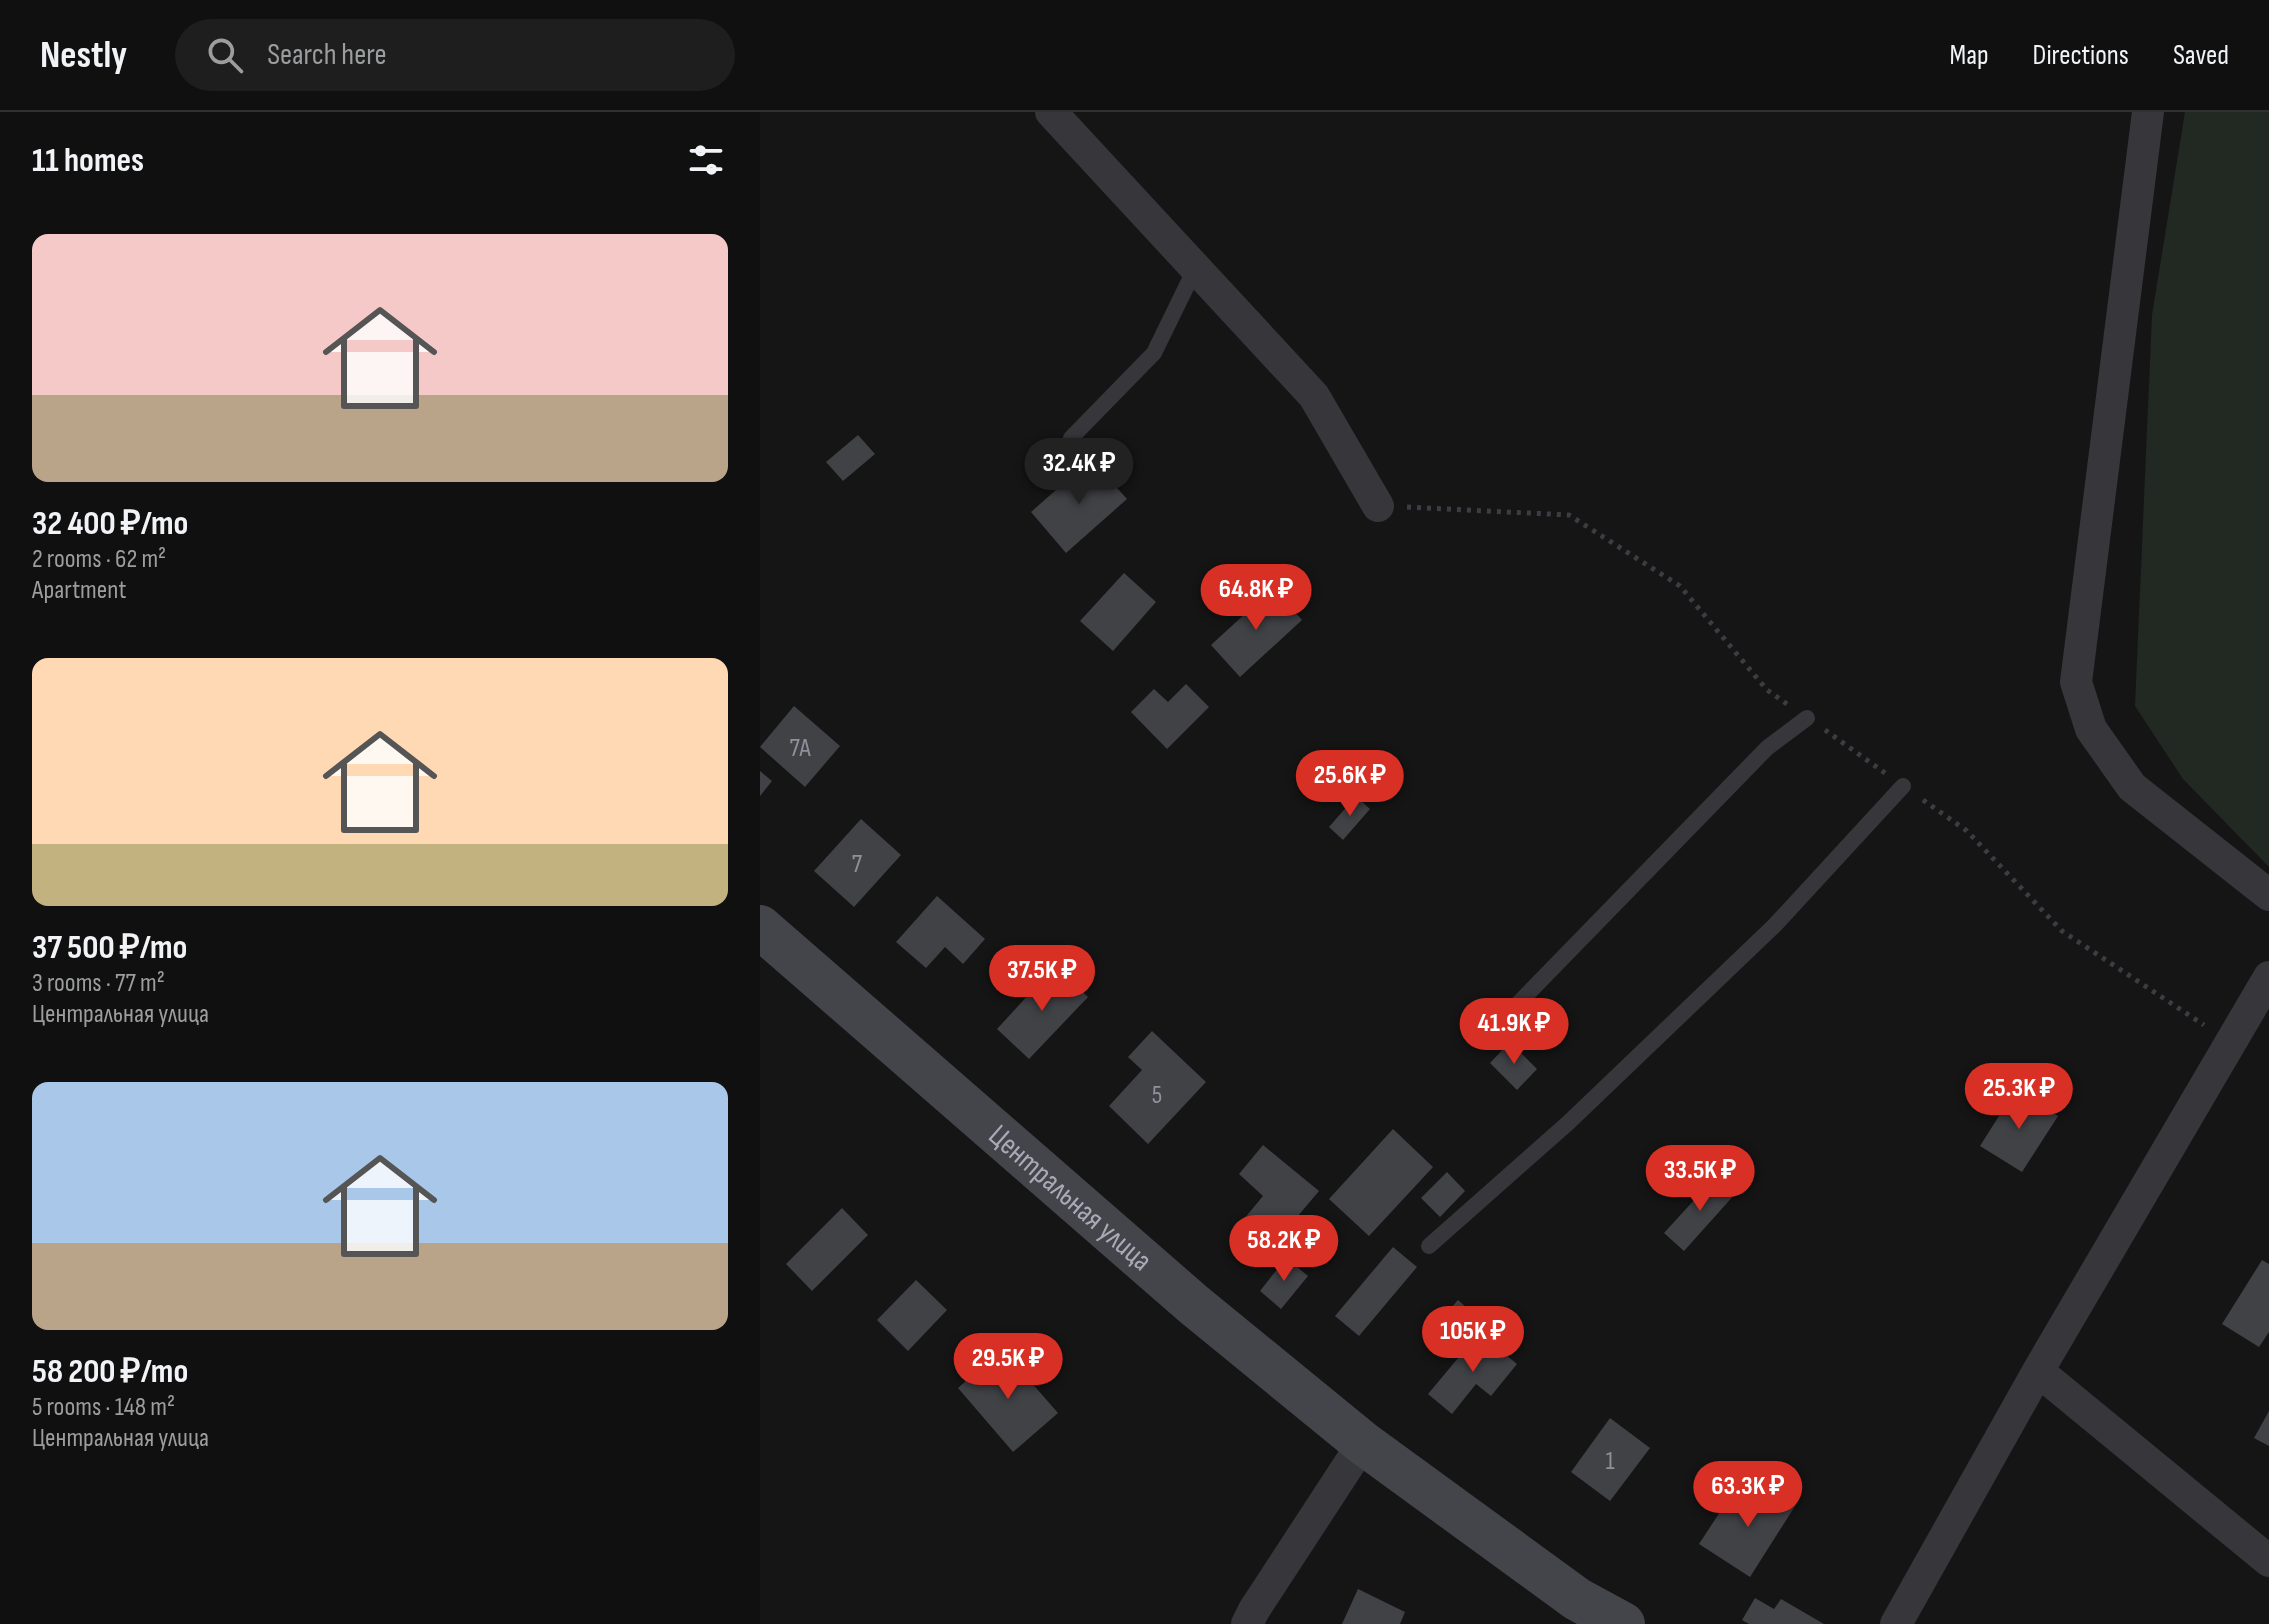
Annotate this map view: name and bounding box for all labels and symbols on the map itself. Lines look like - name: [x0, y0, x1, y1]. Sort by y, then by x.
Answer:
- pin: 32.4K ₽: [1005, 438, 1153, 506]
- pin: 64.8K ₽: [1182, 564, 1330, 632]
- house number: 7А: [789, 733, 811, 764]
- pin: 25.6K ₽: [1276, 750, 1424, 818]
- house number: 7: [852, 849, 863, 880]
- pin: 37.5K ₽: [968, 945, 1116, 1013]
- pin: 41.9K ₽: [1440, 998, 1588, 1066]
- pin: 25.3K ₽: [1945, 1063, 2093, 1131]
- house number: 5: [1152, 1080, 1162, 1111]
- street label: Центральная улица: [981, 1118, 1159, 1279]
- pin: 33.5K ₽: [1626, 1145, 1774, 1213]
- pin: 58.2K ₽: [1210, 1215, 1358, 1283]
- pin: 105K ₽: [1408, 1306, 1538, 1374]
- pin: 29.5K ₽: [934, 1333, 1082, 1401]
- house number: 1: [1605, 1446, 1615, 1477]
- pin: 63.3K ₽: [1674, 1461, 1822, 1529]

